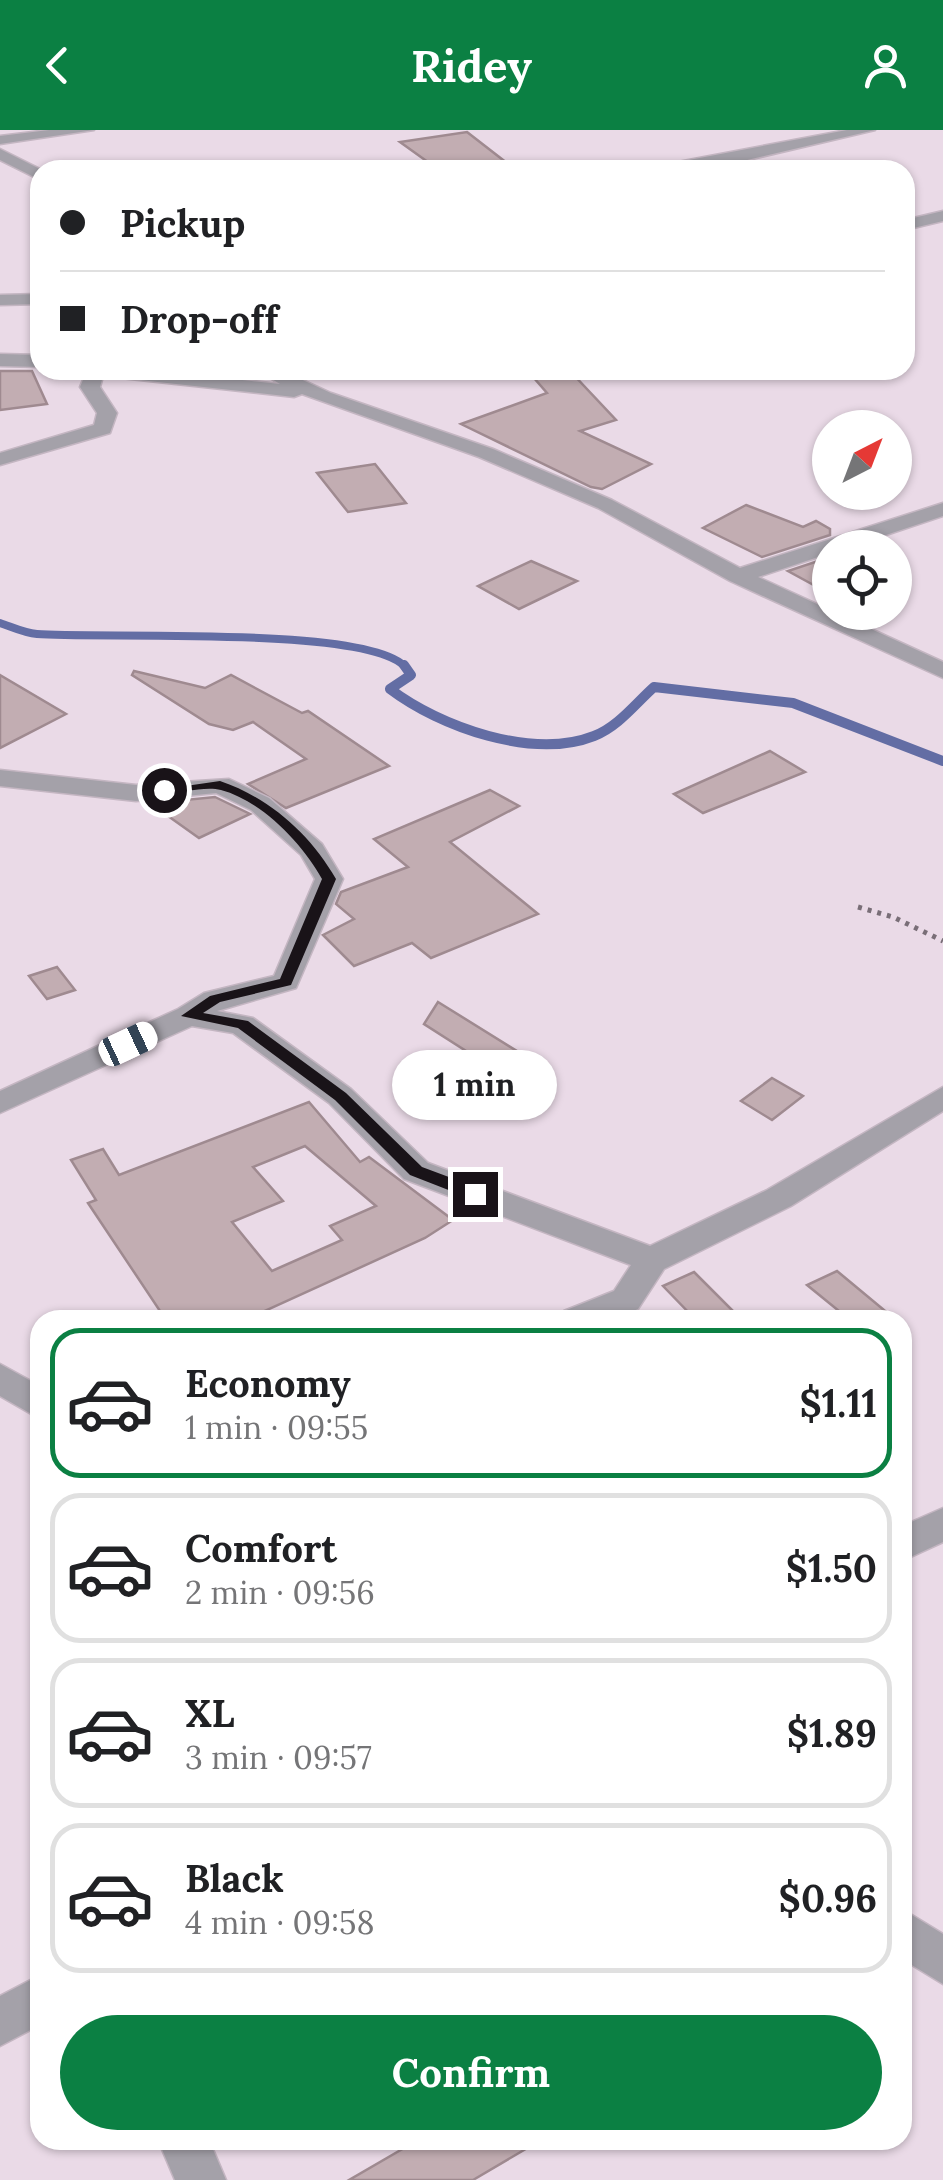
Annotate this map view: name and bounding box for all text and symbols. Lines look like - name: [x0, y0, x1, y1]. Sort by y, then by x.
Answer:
- text: Ridey: [411, 37, 532, 94]
- icon: back: [30, 38, 85, 93]
- icon: person: [858, 38, 913, 93]
- text: Pickup: [120, 199, 245, 247]
- text: Drop-off: [120, 295, 278, 343]
- north arrow: [812, 410, 912, 510]
- map controls: [812, 410, 912, 630]
- button: locate: [812, 530, 912, 630]
- route start: [142, 768, 187, 813]
- car: [94, 1018, 162, 1070]
- callout: 1 min: [392, 1049, 558, 1119]
- text: 1 min: [434, 1064, 515, 1105]
- route end: [453, 1172, 498, 1217]
- icon: car: [65, 1358, 155, 1448]
- text: Economy: [185, 1359, 351, 1407]
- text: $1.11: [800, 1379, 877, 1427]
- text: 1 min · 09:55: [185, 1407, 368, 1448]
- icon: car: [65, 1523, 155, 1613]
- text: Comfort: [185, 1524, 337, 1572]
- text: $1.50: [786, 1544, 877, 1592]
- text: 2 min · 09:56: [185, 1572, 375, 1613]
- icon: car: [65, 1688, 155, 1778]
- text: XL: [185, 1689, 235, 1737]
- text: $1.89: [787, 1709, 877, 1757]
- text: 3 min · 09:57: [185, 1737, 372, 1778]
- icon: car: [65, 1853, 155, 1943]
- text: Black: [185, 1854, 284, 1902]
- text: $0.96: [779, 1874, 877, 1922]
- text: 4 min · 09:58: [185, 1902, 374, 1943]
- button: Confirm: [60, 2015, 882, 2130]

